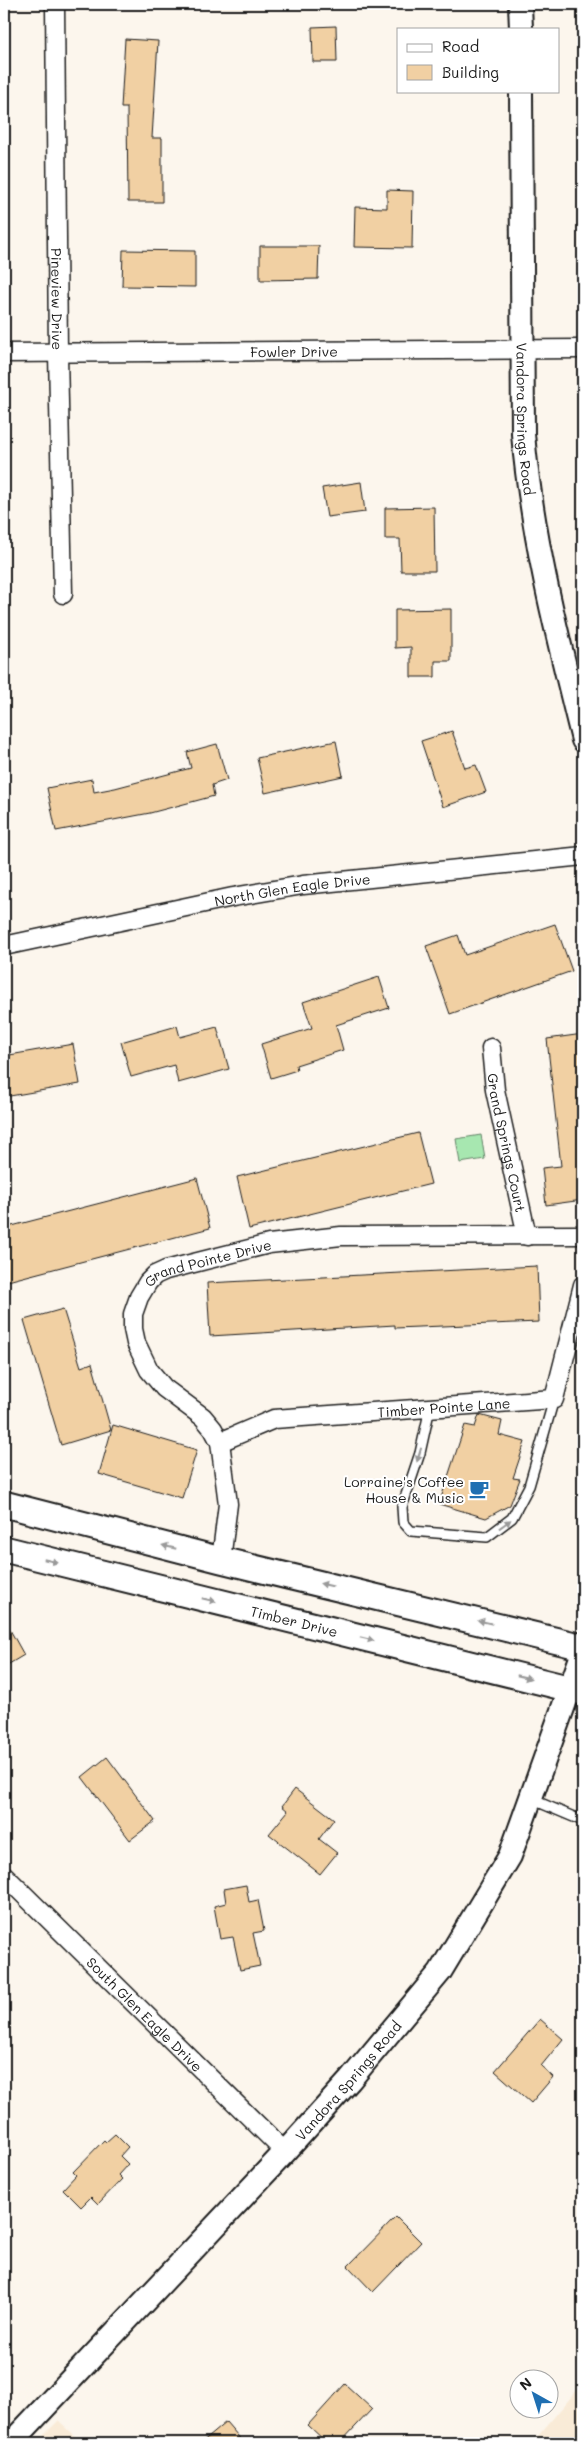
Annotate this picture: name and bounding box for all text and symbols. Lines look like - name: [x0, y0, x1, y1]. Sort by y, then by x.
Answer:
- legend: [397, 28, 560, 92]
- text: Road: [442, 36, 479, 56]
- text: Building: [442, 62, 499, 82]
- street label: Pineview Drive: [48, 248, 67, 350]
- street label: Fowler Drive: [250, 341, 338, 361]
- street label: Vandora Springs Road: [513, 342, 540, 496]
- street label: North Glen Eagle Drive: [212, 869, 371, 910]
- street label: Grand Springs Court: [484, 1072, 531, 1214]
- street label: Grand Pointe Drive: [140, 1234, 273, 1290]
- street label: Timber Pointe Lane: [377, 1393, 511, 1421]
- one-way arrow: [414, 1448, 422, 1463]
- place label: Lorraine's Coffee House & Music: [344, 1472, 464, 1507]
- cafe icon: Lorraine's Coffee House & Music: [468, 1478, 490, 1500]
- one-way arrow: [498, 1519, 512, 1529]
- one-way arrow: [161, 1542, 176, 1550]
- one-way arrow: [44, 1557, 59, 1565]
- one-way arrow: [319, 1581, 334, 1589]
- one-way arrow: [201, 1596, 216, 1604]
- street label: Timber Drive: [249, 1601, 340, 1641]
- one-way arrow: [478, 1618, 493, 1626]
- one-way arrow: [359, 1635, 374, 1643]
- one-way arrow: [517, 1673, 532, 1681]
- street label: South Glen Eagle Drive: [83, 1953, 207, 2075]
- street label: Vandora Springs Road: [291, 2016, 405, 2144]
- north arrow: [510, 2370, 560, 2420]
- text: N: [515, 2373, 536, 2394]

